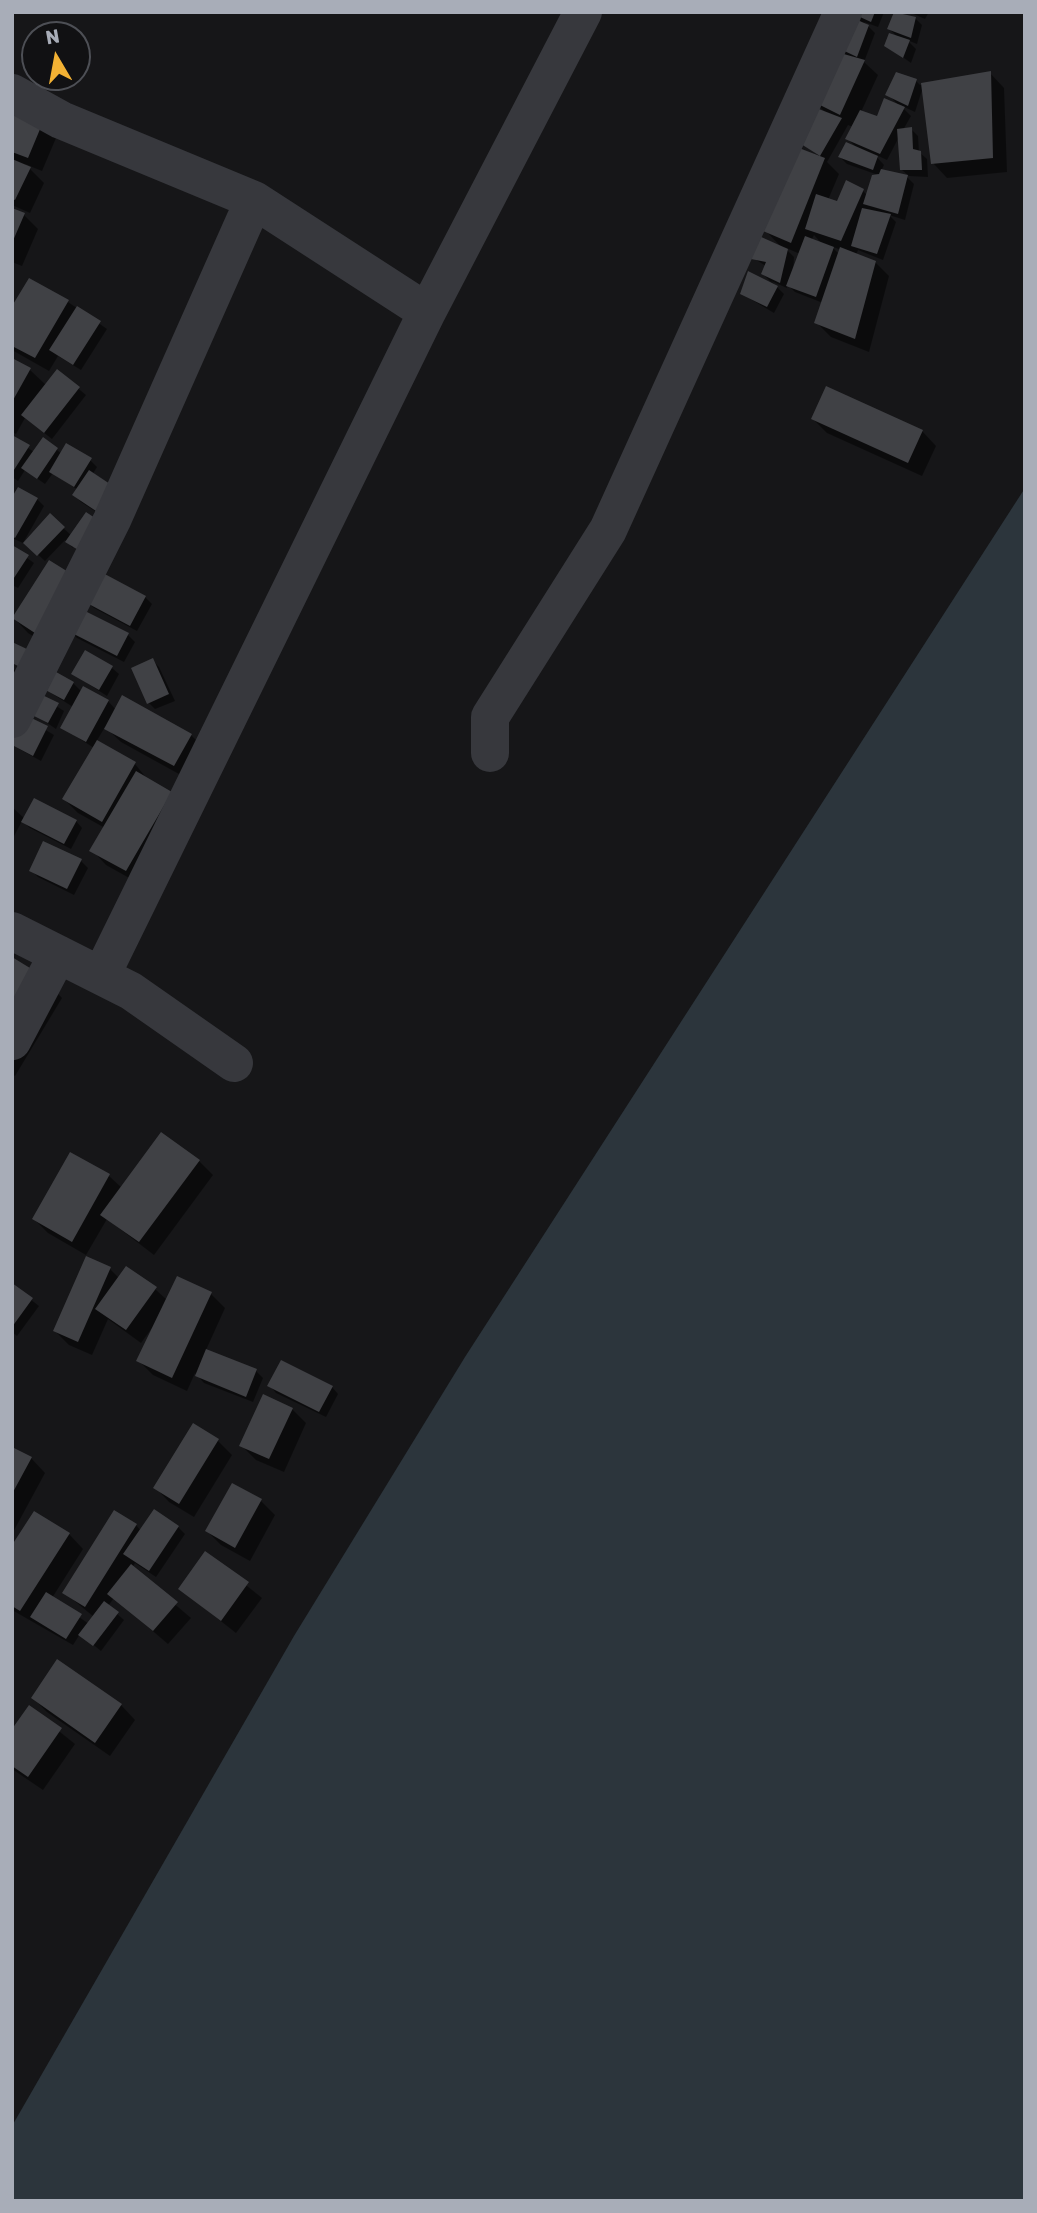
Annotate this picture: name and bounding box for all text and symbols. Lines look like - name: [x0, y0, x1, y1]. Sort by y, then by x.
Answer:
- north arrow: [21, 21, 91, 91]
- text: N: [44, 24, 61, 49]

